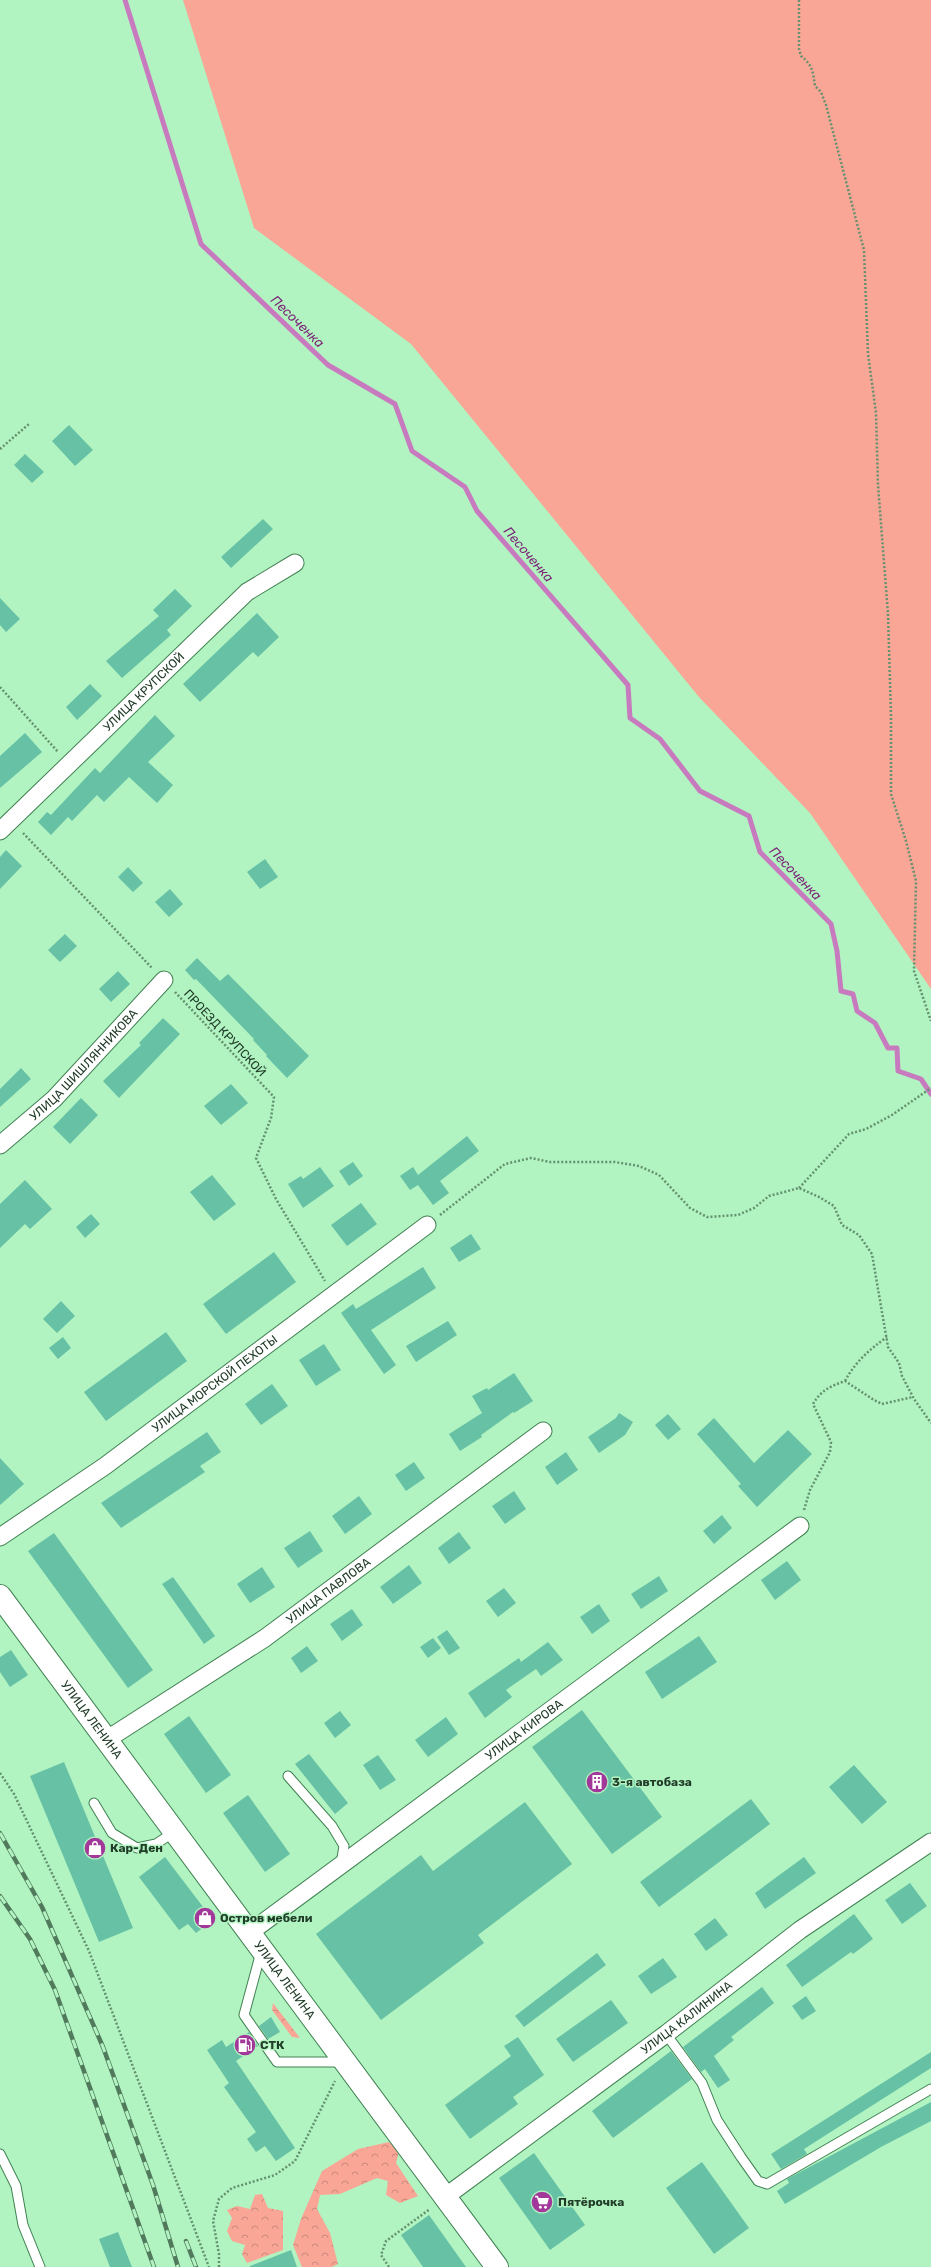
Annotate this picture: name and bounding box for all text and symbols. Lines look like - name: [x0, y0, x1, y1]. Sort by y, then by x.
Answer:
- water label: Песоченка: [268, 292, 328, 351]
- water label: Песоченка: [501, 524, 557, 585]
- street label: УЛИЦА КРУПСКОЙ: [100, 650, 187, 734]
- water label: Песоченка: [767, 844, 825, 903]
- street label: ПРОЕЗД КРУПСКОЙ: [181, 987, 269, 1079]
- street label: УЛИЦА ШИШЛЯННИКОВА: [27, 1006, 141, 1124]
- street label: УЛИЦА МОРСКОЙ ПЕХОТЫ: [149, 1332, 280, 1435]
- street label: УЛИЦА ПАВЛОВА: [284, 1555, 373, 1627]
- street label: УЛИЦА ЛЕНИНА: [58, 1678, 125, 1762]
- street label: УЛИЦА КИРОВА: [483, 1697, 565, 1763]
- building icon: 3-я автобаза: [584, 1769, 610, 1795]
- place label: 3-я автобаза: [612, 1775, 692, 1789]
- shop icon: Кар-Ден: [82, 1835, 108, 1861]
- place label: Кар-Ден: [110, 1841, 163, 1855]
- shop icon: Остров мебели: [192, 1905, 218, 1931]
- place label: Остров мебели: [220, 1911, 313, 1925]
- street label: УЛИЦА ЛЕНИНА: [251, 1938, 318, 2022]
- street label: УЛИЦА КАЛИНИНА: [638, 1978, 735, 2057]
- fuel station icon: СТК: [232, 2032, 258, 2058]
- place label: СТК: [260, 2038, 285, 2052]
- supermarket icon: Пятёрочка: [529, 2189, 555, 2215]
- place label: Пятёрочка: [558, 2195, 624, 2209]

